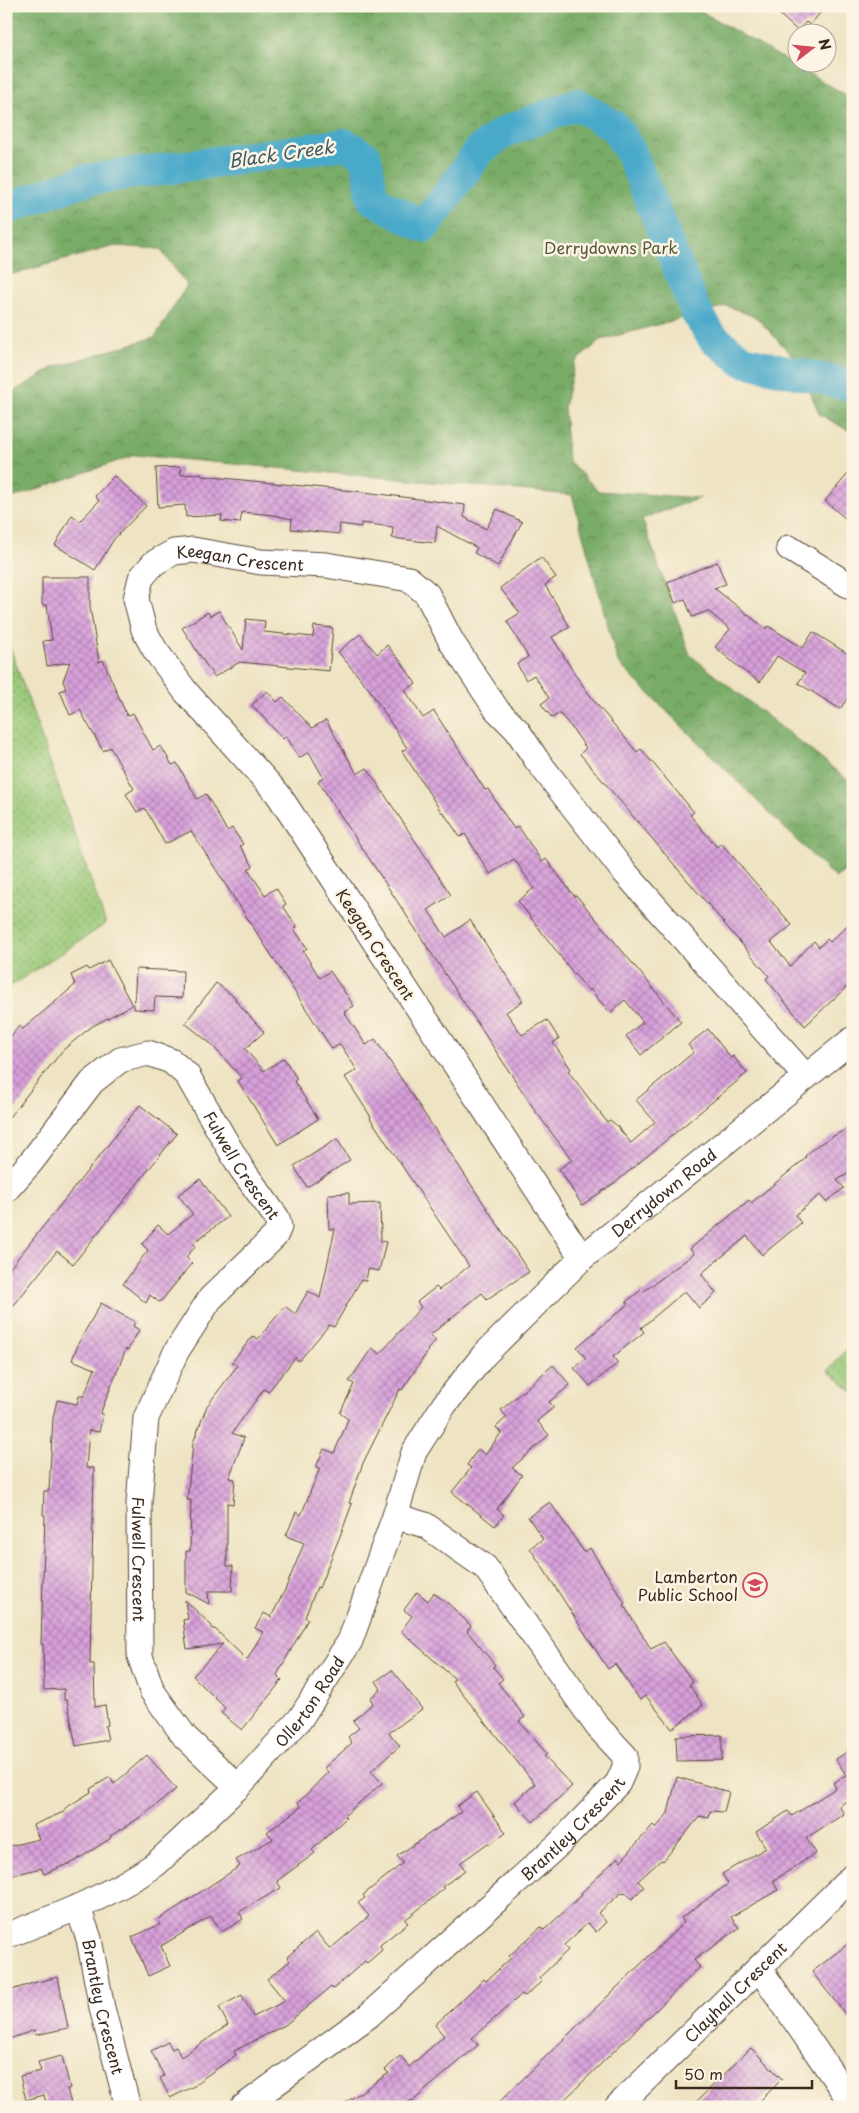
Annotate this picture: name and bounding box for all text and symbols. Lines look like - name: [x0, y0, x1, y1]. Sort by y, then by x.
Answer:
- north arrow: [786, 22, 836, 72]
- text: N: [813, 36, 837, 53]
- water label: Black Creek: [226, 132, 337, 174]
- park label: Derrydowns Park: [544, 235, 678, 259]
- street label: Keegan Crescent: [175, 538, 305, 576]
- street label: Keegan Crescent: [331, 883, 421, 1005]
- street label: Fulwell Crescent: [198, 1106, 287, 1225]
- street label: Derrydown Road: [606, 1142, 721, 1242]
- street label: Fulwell Crescent: [127, 1496, 152, 1622]
- place label: Lamberton Public School: [638, 1564, 738, 1606]
- school or university icon: Lamberton Public School: [742, 1572, 768, 1598]
- street label: Ollerton Road: [268, 1651, 350, 1752]
- street label: Brantley Crescent: [515, 1774, 631, 1886]
- street label: Clayhall Crescent: [678, 1935, 792, 2048]
- street label: Brantley Crescent: [77, 1937, 131, 2077]
- scale bar: [676, 2058, 813, 2090]
- text: 50 m: [684, 2062, 723, 2085]

